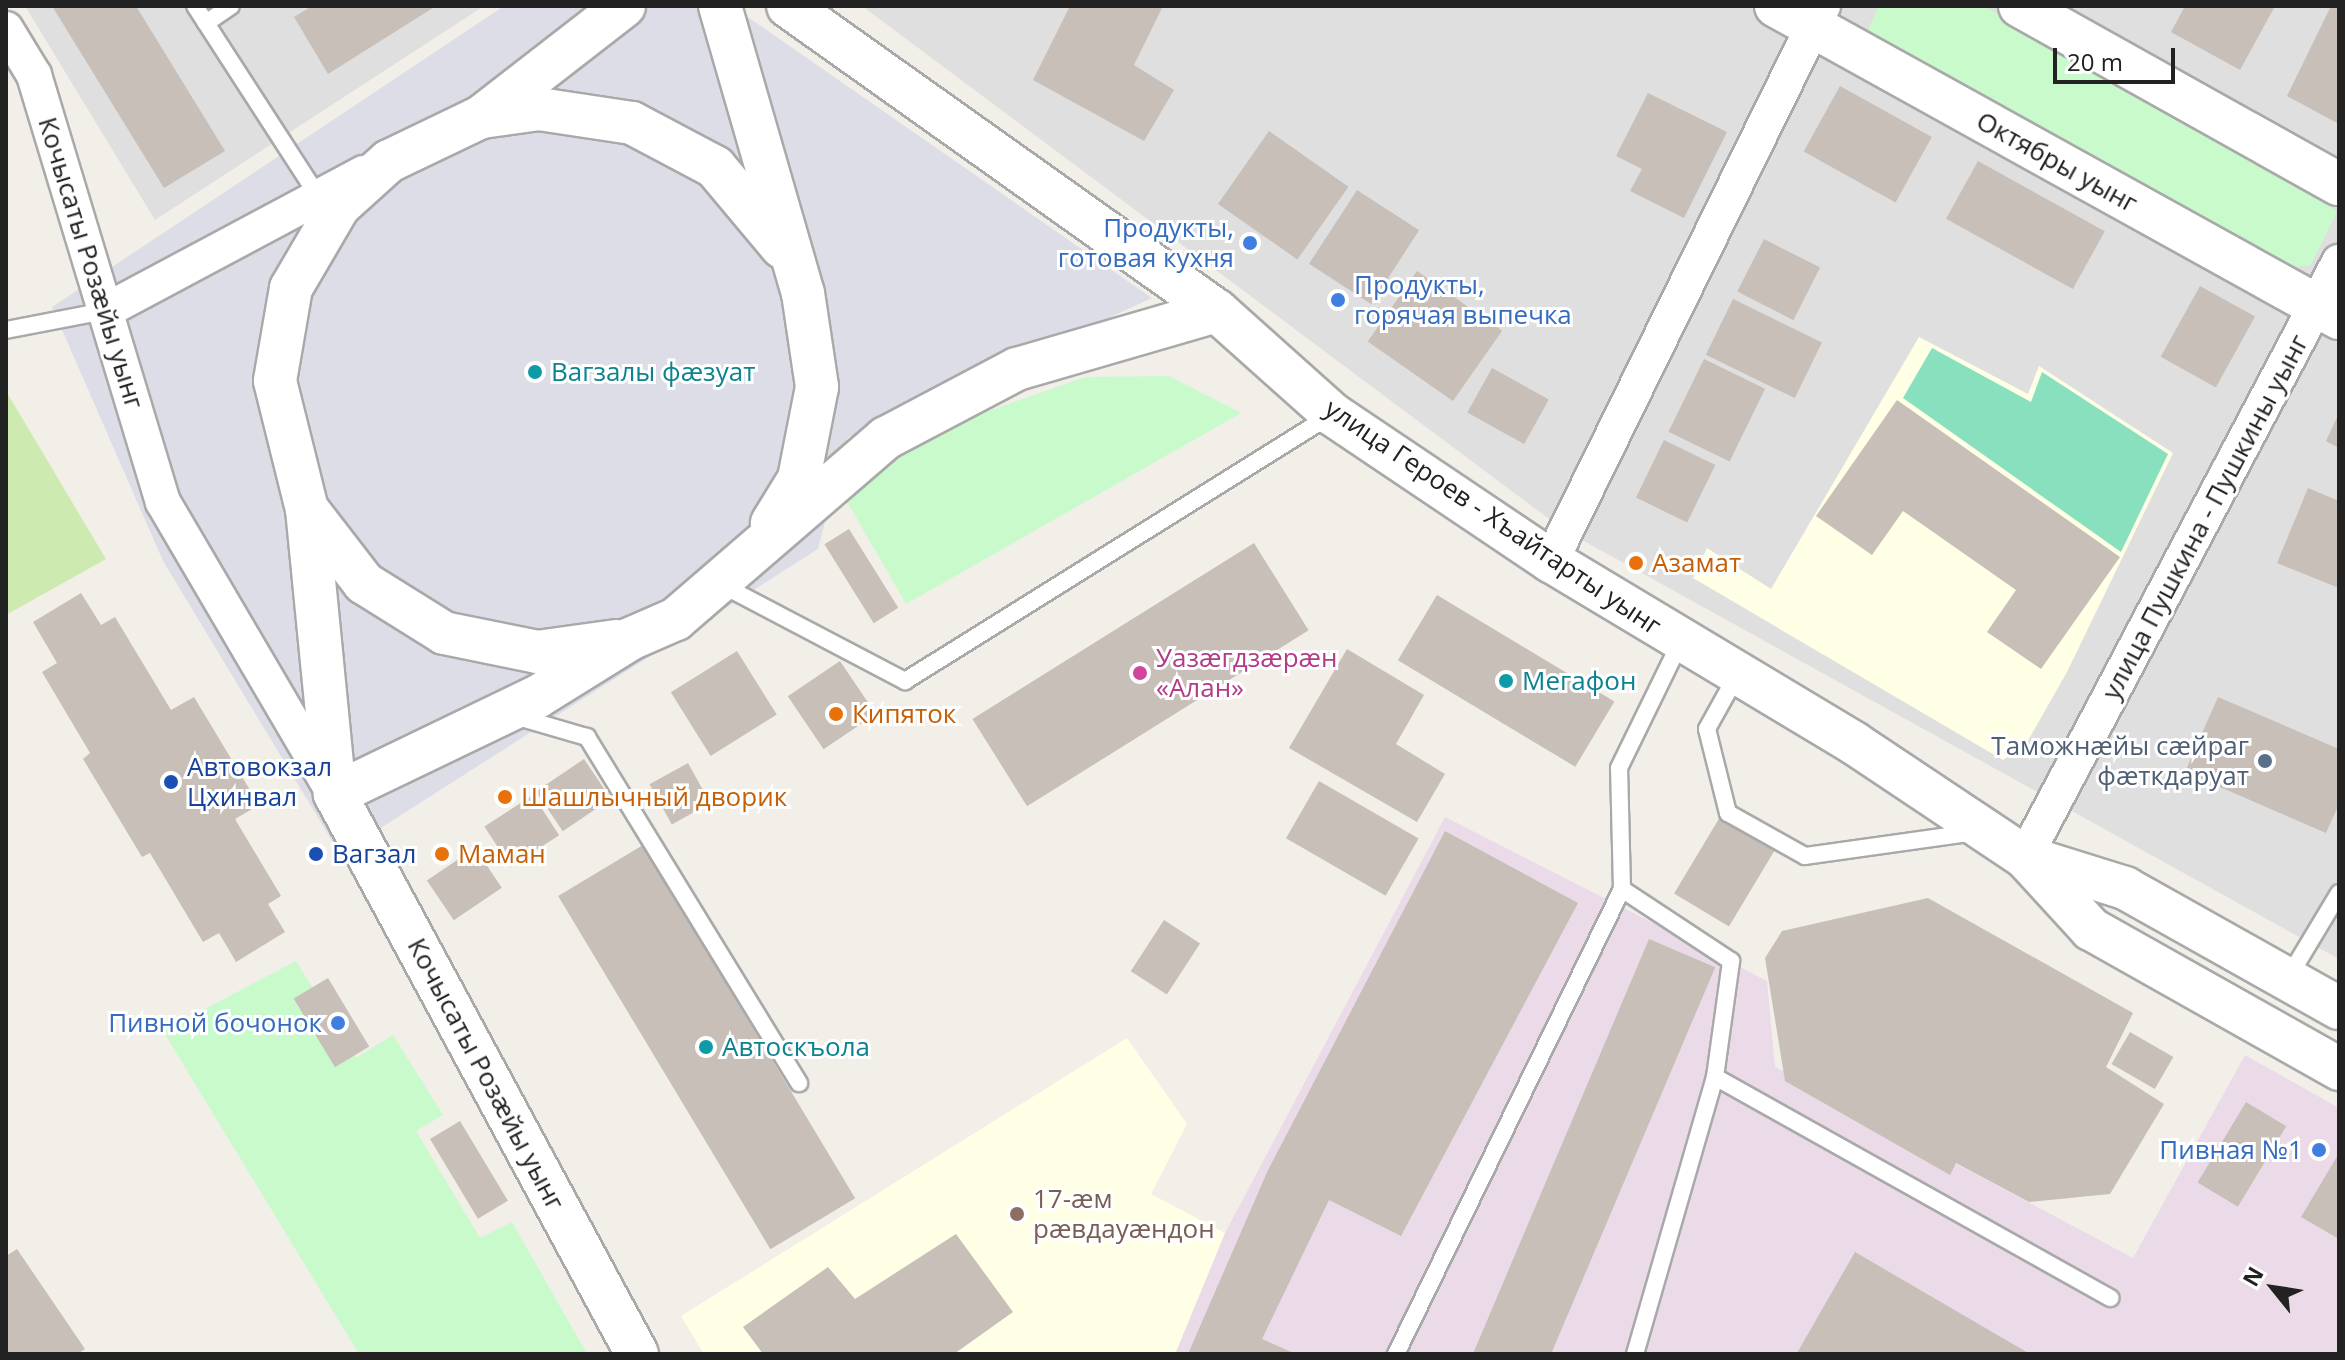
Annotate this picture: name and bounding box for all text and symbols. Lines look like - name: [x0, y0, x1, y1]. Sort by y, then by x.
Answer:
- scale bar: [2057, 32, 2179, 82]
- text: 20 m: [2067, 45, 2123, 78]
- street label: Октябры уынг: [1971, 105, 2143, 219]
- street label: Кочысаты Розæйы уынг: [32, 113, 150, 413]
- place label: Продукты, готовая кухня: [1058, 212, 1234, 274]
- marker: Продукты, готовая кухня: [1241, 234, 1259, 252]
- place label: Продукты, горячая выпечка: [1354, 269, 1572, 330]
- marker: Продукты, горячая выпечка: [1329, 291, 1347, 309]
- street label: улица Пушкина - Пушкины уынг: [2095, 329, 2315, 705]
- place label: Вагзалы фæзуат: [551, 356, 755, 388]
- marker: Вагзалы фæзуат: [526, 363, 544, 381]
- street label: улица Героев - Хъайтарты уынг: [1319, 392, 1667, 642]
- place label: Азамат: [1652, 547, 1741, 579]
- marker: Азамат: [1627, 554, 1645, 572]
- place label: Уазæгдзæрæн «Алан»: [1156, 642, 1337, 704]
- marker: Уазæгдзæрæн «Алан»: [1131, 664, 1149, 682]
- place label: Мегафон: [1522, 665, 1636, 697]
- marker: Мегафон: [1497, 672, 1515, 690]
- place label: Кипяток: [852, 698, 956, 730]
- marker: Кипяток: [827, 705, 845, 723]
- place label: Таможнæйы сæйраг фæткдаруат: [1991, 730, 2249, 792]
- place label: Автовокзал Цхинвал: [187, 751, 332, 812]
- marker: Таможнæйы сæйраг фæткдаруат: [2256, 752, 2274, 770]
- marker: Автовокзал Цхинвал: [162, 773, 180, 791]
- place label: Шашлычный дворик: [521, 781, 787, 813]
- marker: Шашлычный дворик: [496, 788, 514, 806]
- place label: Вагзал: [332, 838, 416, 870]
- place label: Маман: [458, 838, 546, 870]
- marker: Вагзал: [307, 845, 325, 863]
- marker: Маман: [433, 845, 451, 863]
- street label: Кочысаты Розæйы уынг: [401, 933, 571, 1215]
- place label: Пивной бочонок: [108, 1007, 322, 1039]
- marker: Пивной бочонок: [329, 1014, 347, 1032]
- place label: Автоскъола: [722, 1031, 870, 1063]
- marker: Автоскъола: [697, 1038, 715, 1056]
- place label: Пивная №1: [2159, 1134, 2303, 1166]
- marker: Пивная №1: [2310, 1141, 2328, 1159]
- place label: 17-æм рӕвдауӕндон: [1033, 1183, 1215, 1244]
- marker: 17-æм рӕвдауӕндон: [1008, 1205, 1026, 1223]
- north arrow: [2233, 1248, 2313, 1328]
- text: N: [2235, 1261, 2270, 1291]

